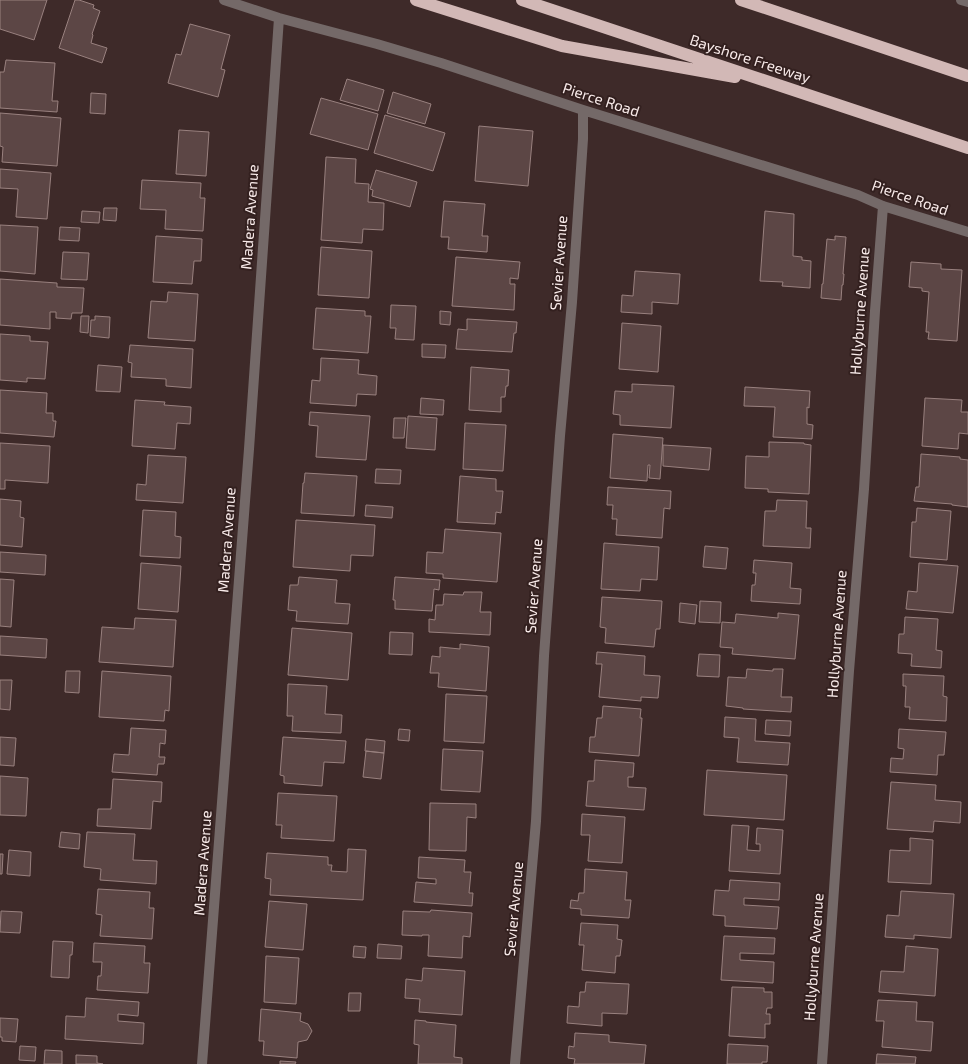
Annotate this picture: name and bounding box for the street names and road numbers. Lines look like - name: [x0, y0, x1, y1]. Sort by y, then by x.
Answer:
- street label: Bayshore Freeway: [688, 30, 813, 86]
- street label: Pierce Road: [561, 78, 642, 120]
- street label: Madera Avenue: [236, 164, 262, 270]
- street label: Pierce Road: [870, 176, 951, 219]
- street label: Sevier Avenue: [546, 215, 570, 311]
- street label: Hollyburne Avenue: [846, 246, 872, 376]
- street label: Madera Avenue: [213, 487, 239, 593]
- street label: Sevier Avenue: [521, 538, 545, 634]
- street label: Hollyburne Avenue: [823, 569, 849, 699]
- street label: Madera Avenue: [189, 810, 215, 916]
- street label: Sevier Avenue: [500, 861, 526, 957]
- street label: Hollyburne Avenue: [800, 892, 826, 1022]

